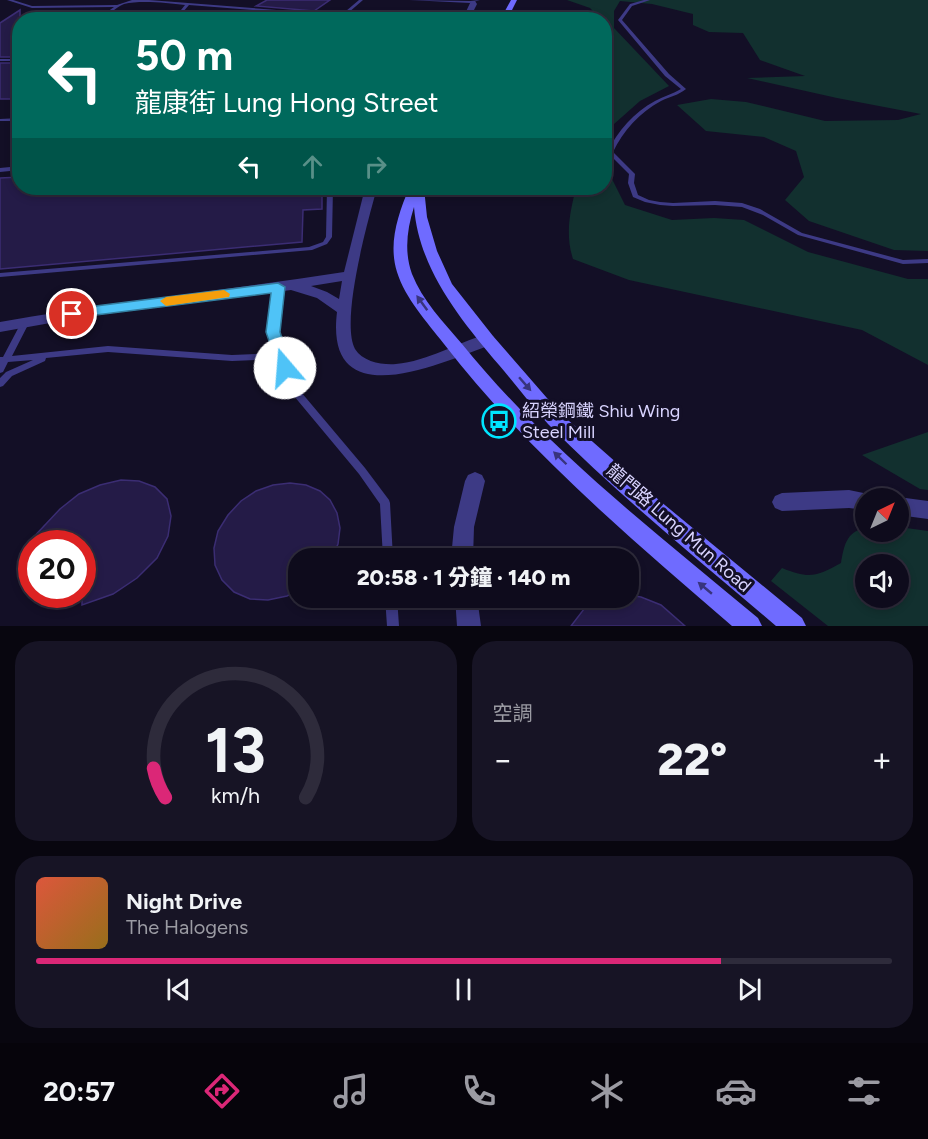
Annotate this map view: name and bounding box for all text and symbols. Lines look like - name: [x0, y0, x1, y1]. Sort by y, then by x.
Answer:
- text: 50 m: [135, 30, 233, 81]
- icon: left: [36, 36, 114, 114]
- text: 龍康街 Lung Hong Street: [135, 86, 438, 119]
- icon: left: [233, 150, 266, 183]
- icon: ahead: [296, 150, 329, 183]
- icon: right: [359, 150, 392, 183]
- pin: [46, 288, 97, 339]
- one-way arrow: [416, 296, 428, 312]
- icon: arrive: [55, 297, 88, 330]
- position arrow: [253, 336, 317, 400]
- one-way arrow: [518, 376, 531, 391]
- place label: 紹榮鋼鐵 Shiu Wing Steel Mill: [522, 400, 680, 443]
- bus stop icon: 紹榮鋼鐵 Shiu Wing Steel Mill: [481, 403, 517, 439]
- one-way arrow: [553, 452, 567, 466]
- street label: 龍門路 Lung Mun Road: [602, 459, 756, 597]
- north arrow: [855, 488, 909, 542]
- map controls: [855, 488, 909, 608]
- speed limit sign: 20: [18, 530, 96, 608]
- button: sound: [855, 554, 909, 608]
- text: 20:58 · 1 分鐘 · 140 m: [357, 564, 570, 591]
- one-way arrow: [698, 582, 713, 595]
- text: 空調: [493, 701, 533, 725]
- text: 13: [205, 713, 266, 788]
- text: 22°: [657, 732, 727, 786]
- text: −: [493, 740, 513, 779]
- text: +: [871, 740, 892, 779]
- text: km/h: [211, 783, 260, 808]
- text: Night Drive: [126, 888, 242, 915]
- text: The Halogens: [126, 915, 248, 939]
- icon: previous: [162, 973, 195, 1006]
- icon: pause: [447, 973, 480, 1006]
- icon: next: [733, 973, 766, 1006]
- icon: directions: [201, 1070, 243, 1112]
- icon: music: [330, 1070, 372, 1112]
- icon: phone: [458, 1070, 500, 1112]
- icon: climate: [586, 1070, 628, 1112]
- icon: car: [715, 1070, 757, 1112]
- icon: filters: [843, 1070, 885, 1112]
- text: 20:57: [43, 1075, 115, 1108]

